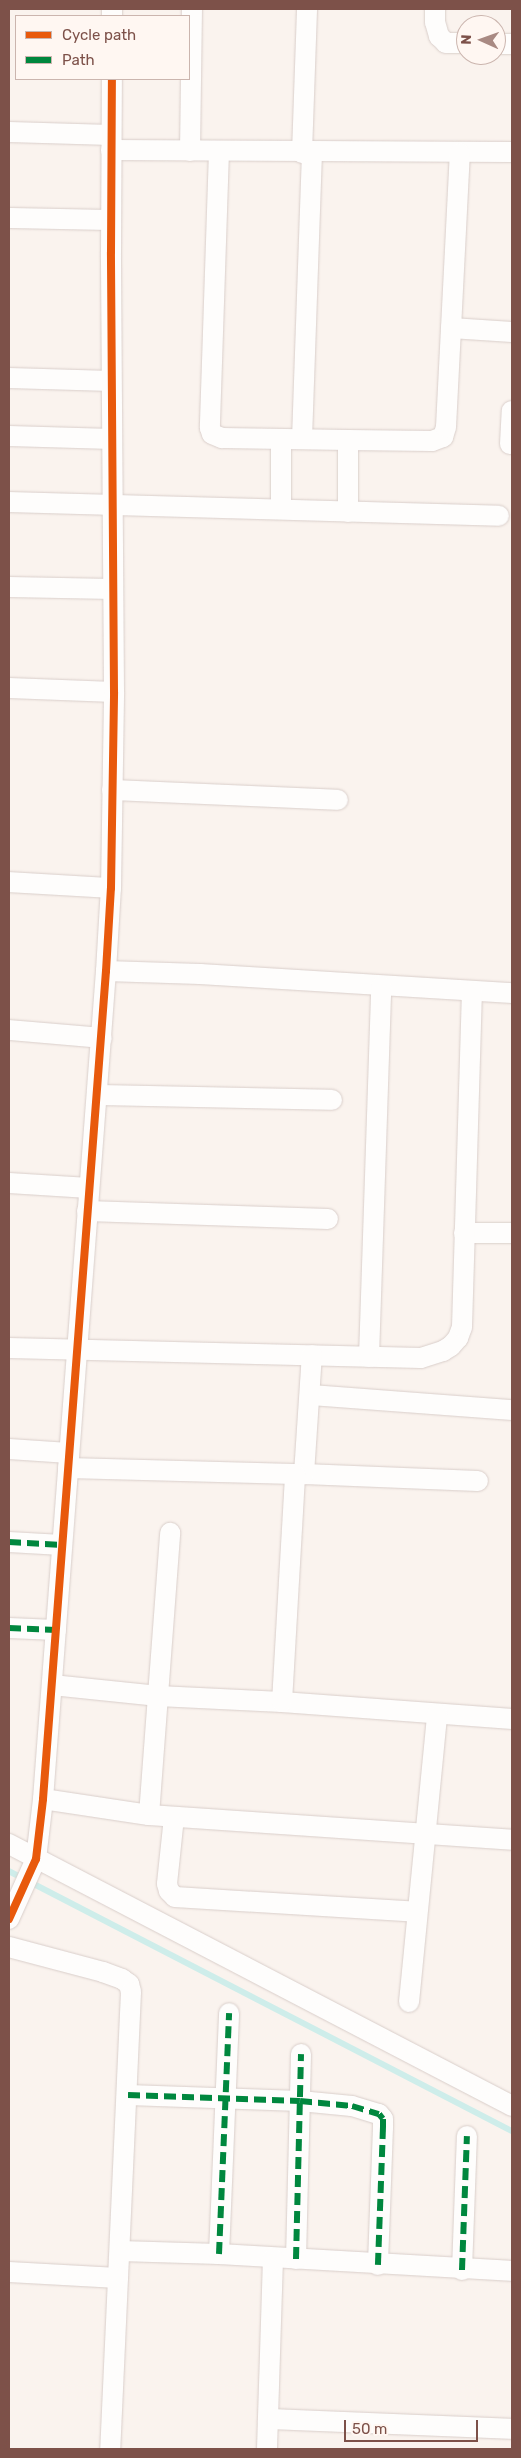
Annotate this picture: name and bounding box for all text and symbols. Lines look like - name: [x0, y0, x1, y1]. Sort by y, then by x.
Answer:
- legend: [15, 15, 190, 80]
- north arrow: [456, 15, 506, 65]
- text: Cycle path: [62, 26, 136, 44]
- text: N: [458, 34, 475, 45]
- text: Path: [62, 51, 95, 69]
- scale bar: [346, 2410, 480, 2442]
- text: 50 m: [352, 2420, 387, 2438]

